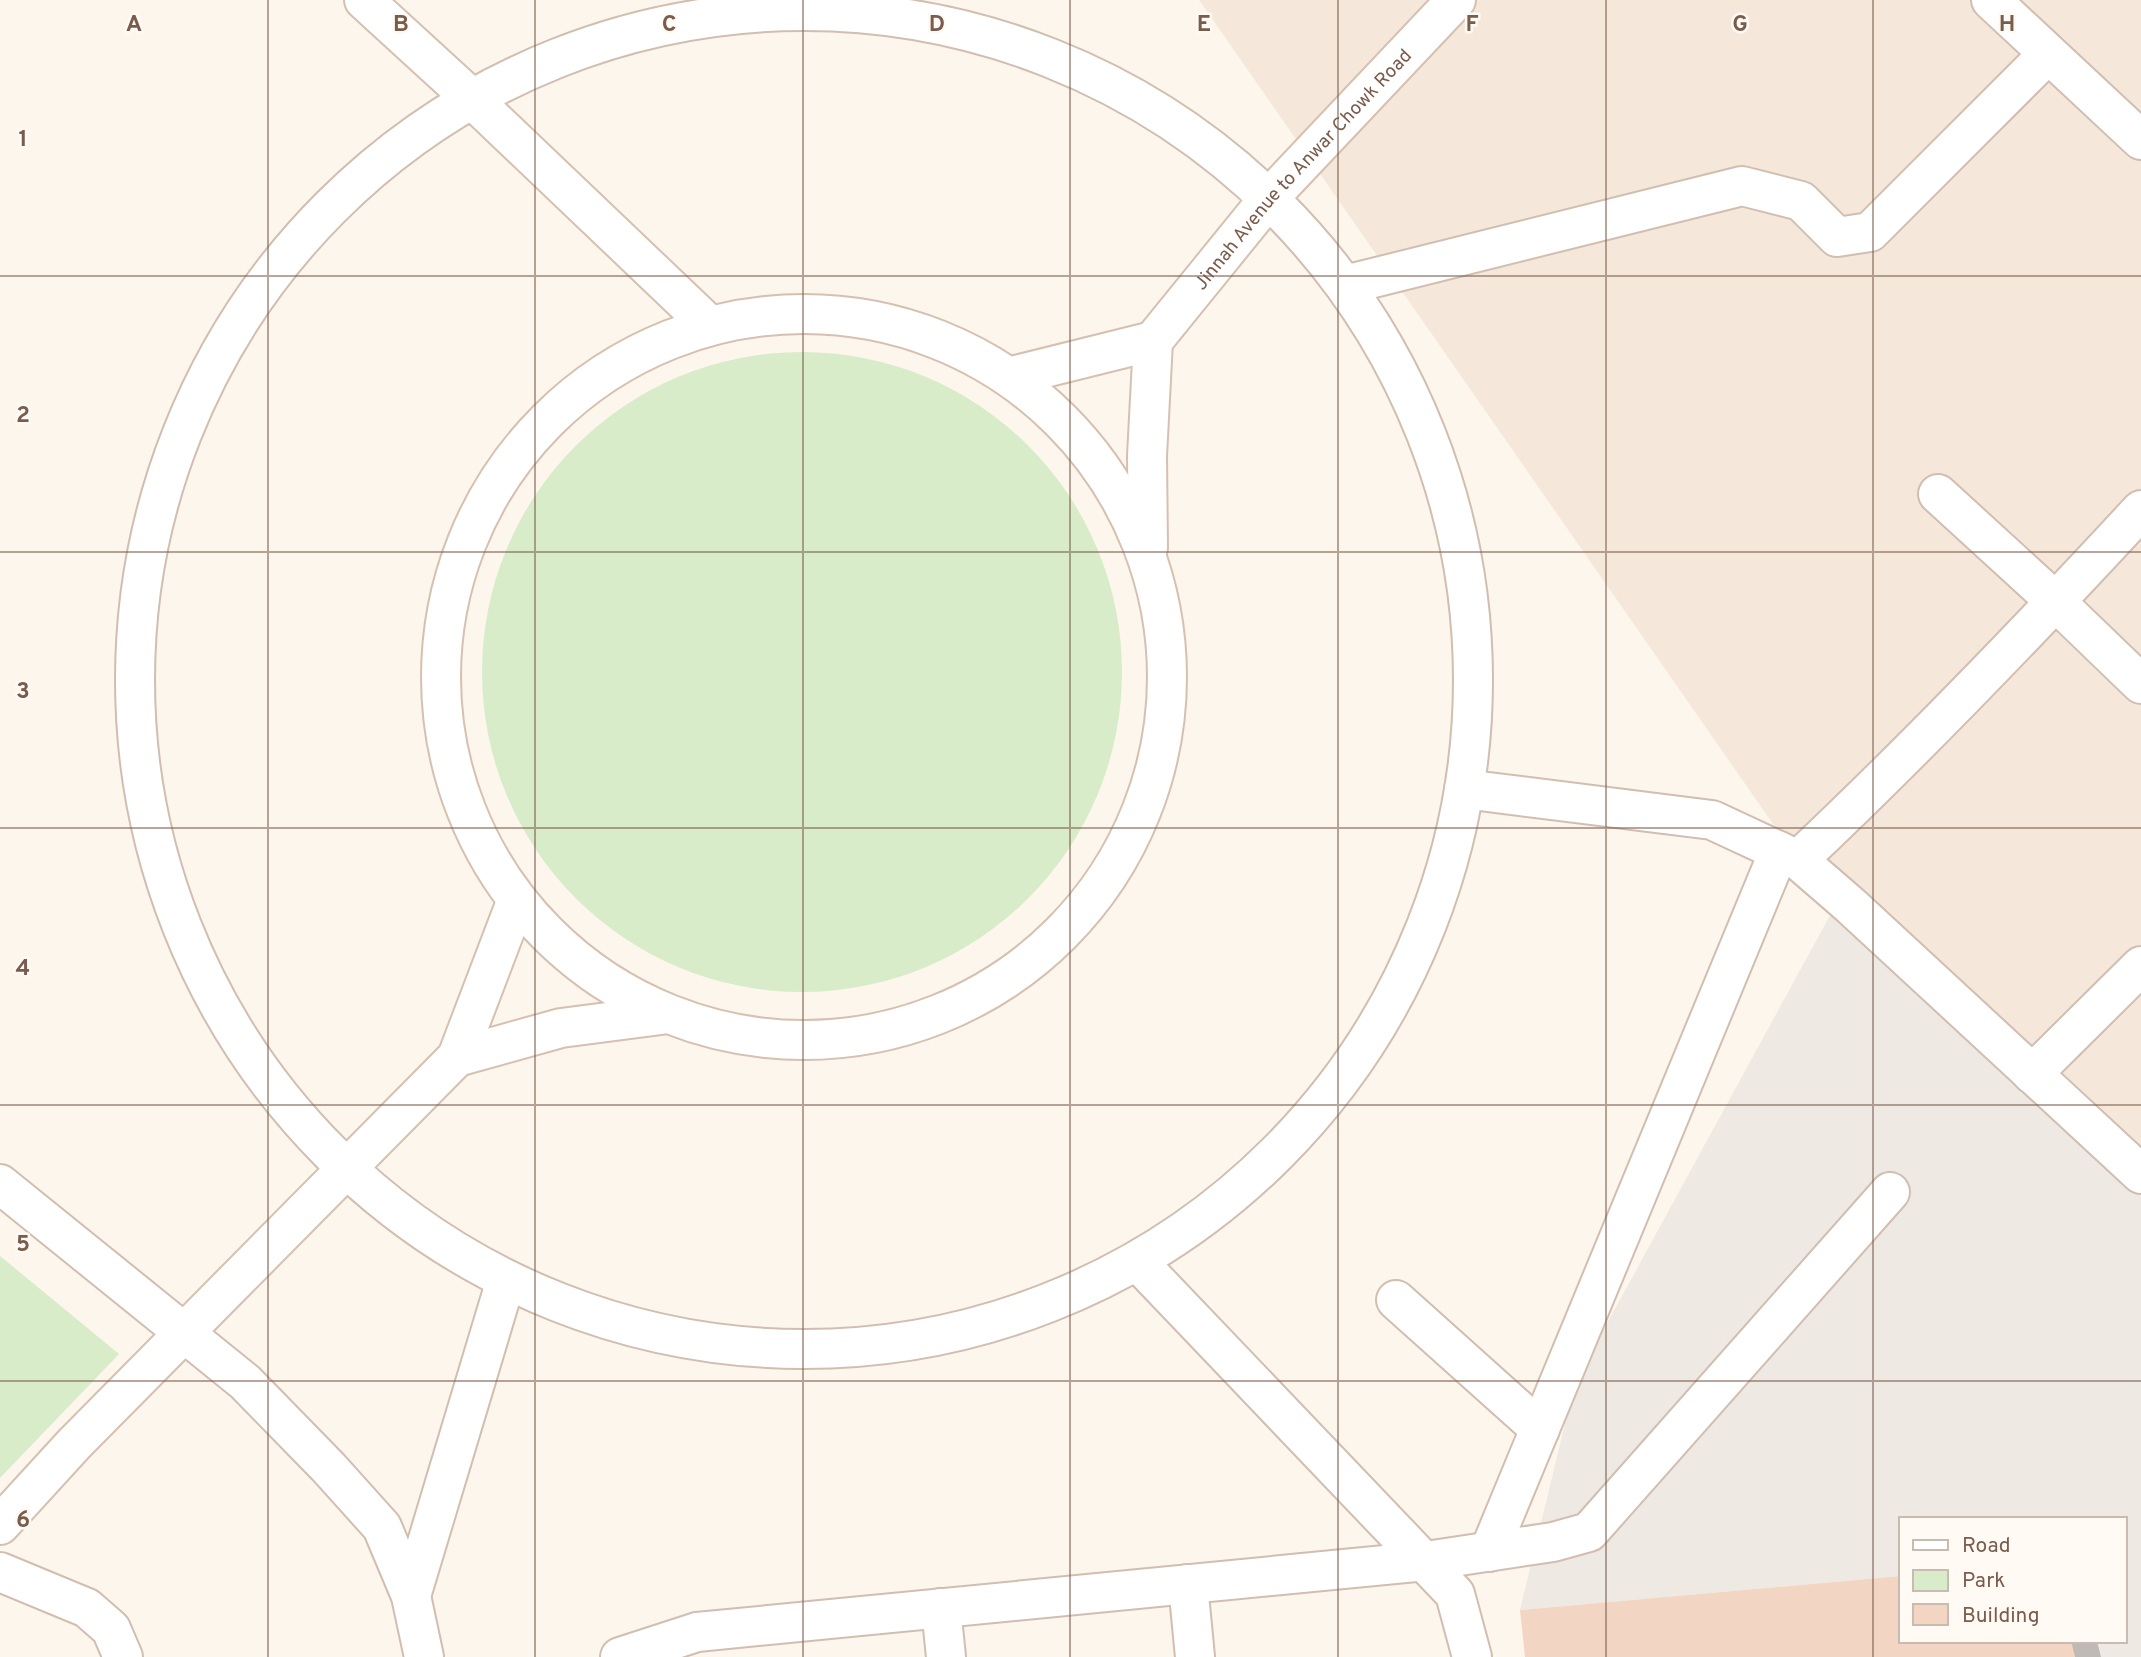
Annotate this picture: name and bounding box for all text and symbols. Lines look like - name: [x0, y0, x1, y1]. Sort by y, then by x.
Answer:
- text: A: [126, 11, 142, 40]
- text: B: [393, 11, 409, 40]
- text: C: [662, 11, 676, 40]
- text: D: [929, 11, 945, 40]
- text: E: [1197, 11, 1211, 40]
- text: F: [1465, 11, 1479, 40]
- text: G: [1732, 11, 1748, 40]
- text: H: [1999, 11, 2015, 40]
- street label: Jinnah Avenue to Anwar Chowk Road: [1189, 45, 1418, 295]
- text: 1: [18, 126, 28, 155]
- text: 2: [16, 402, 30, 431]
- text: 3: [16, 678, 30, 707]
- text: 4: [16, 955, 30, 984]
- text: 5: [16, 1231, 30, 1260]
- text: 6: [16, 1507, 30, 1536]
- legend: [1899, 1517, 2127, 1643]
- text: Road: [1962, 1533, 2011, 1560]
- text: Park: [1962, 1568, 2005, 1595]
- text: Building: [1962, 1603, 2040, 1630]

